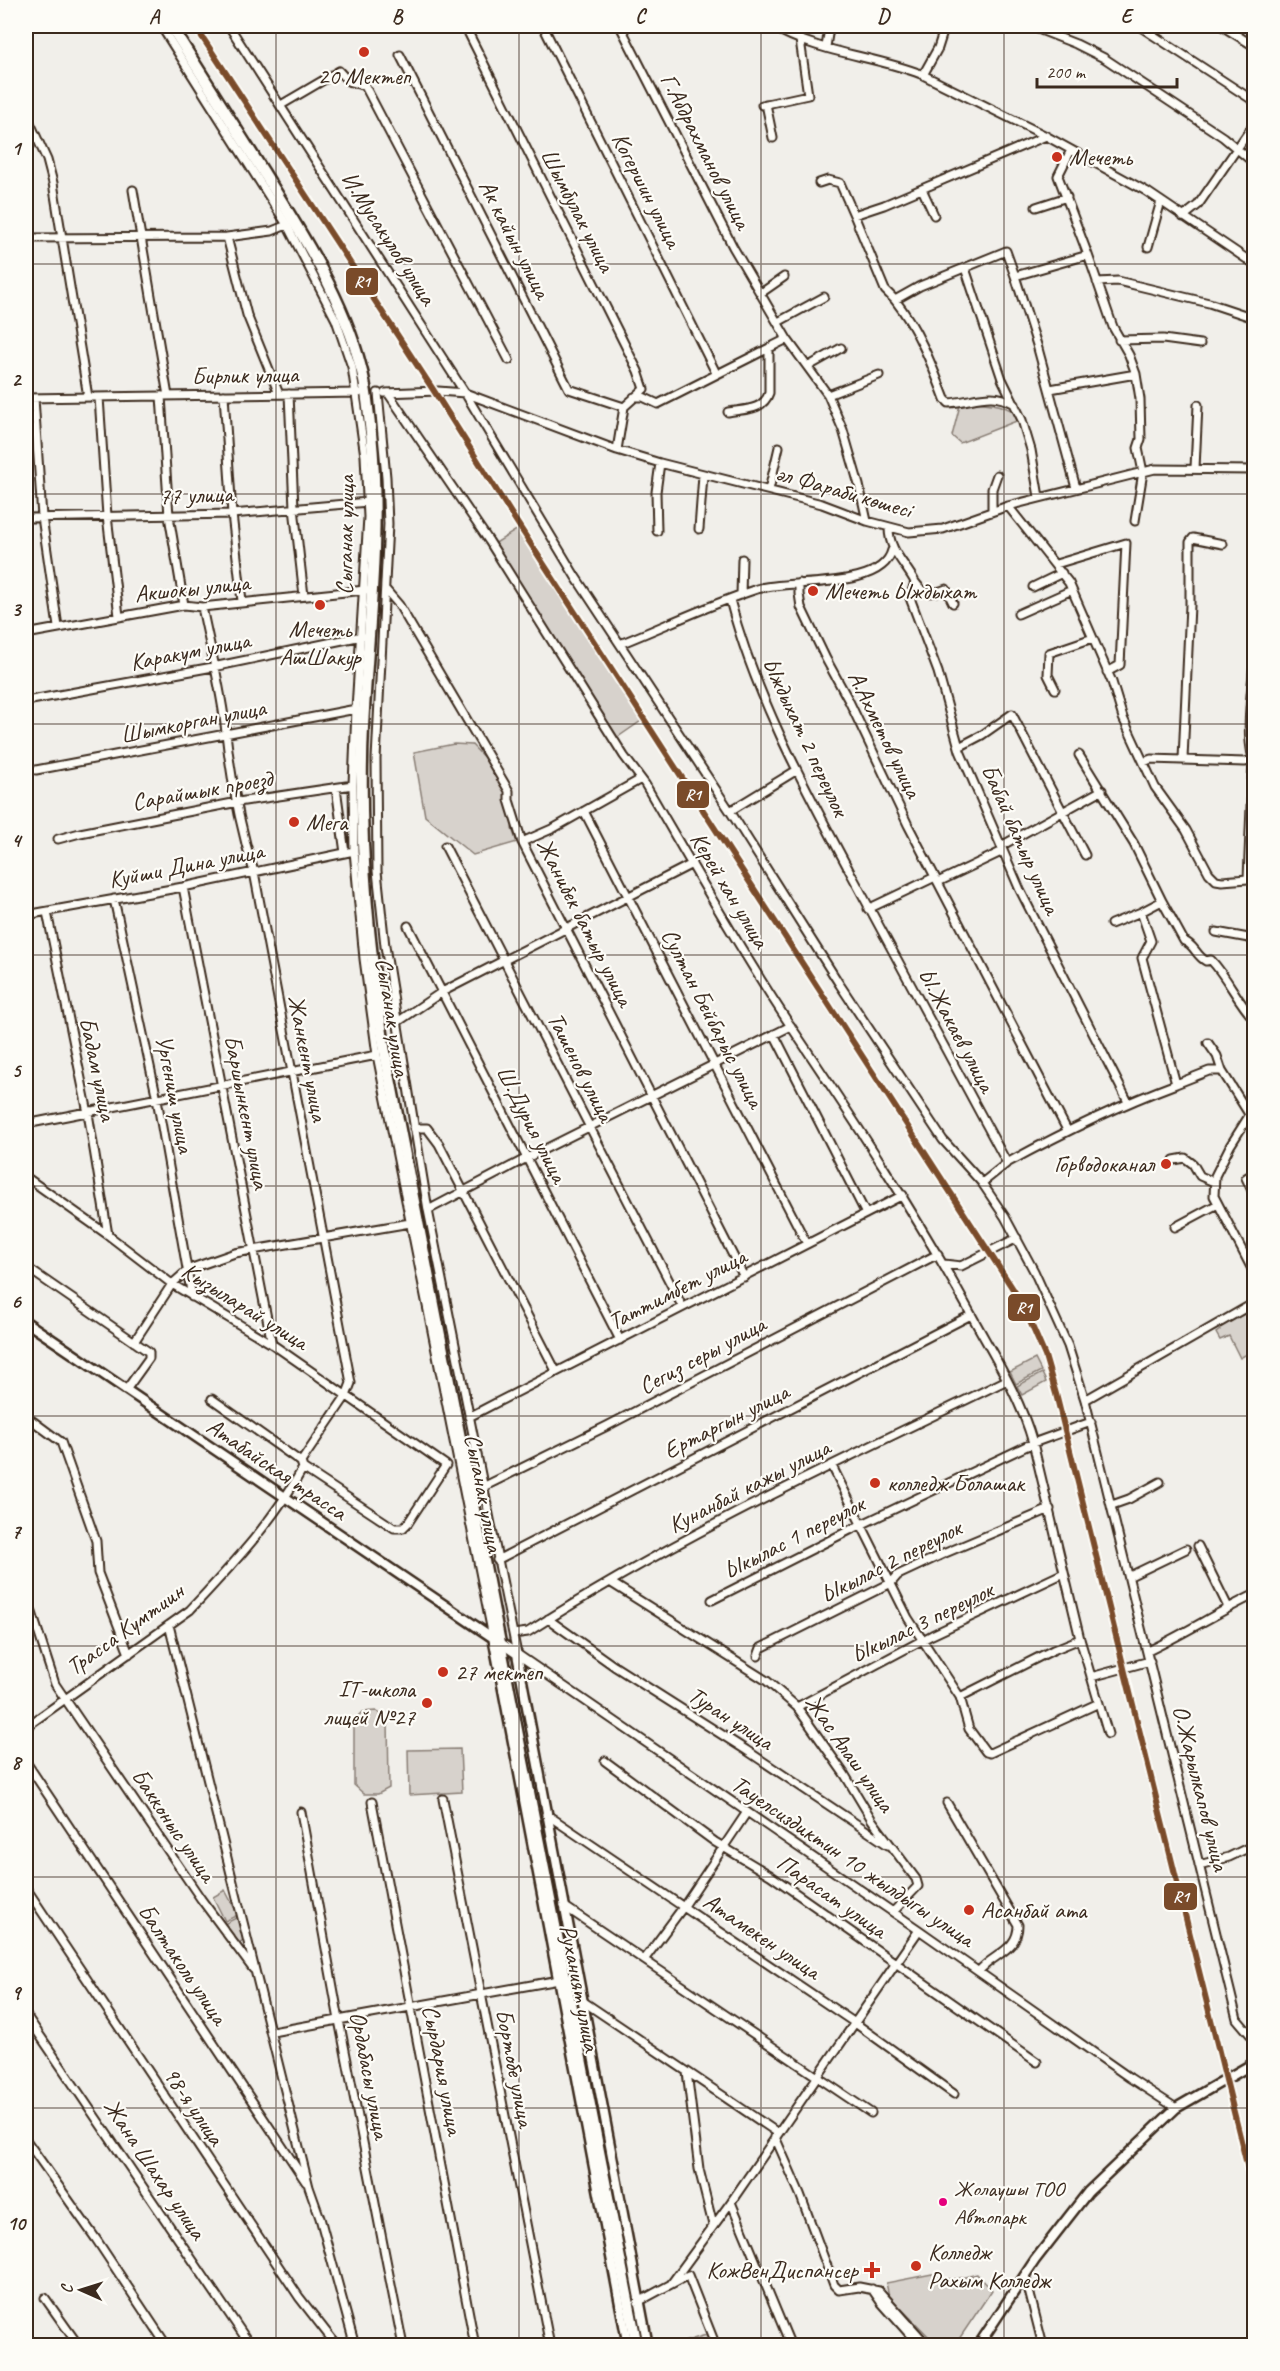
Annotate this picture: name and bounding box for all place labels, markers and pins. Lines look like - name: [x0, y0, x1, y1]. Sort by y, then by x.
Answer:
- marker: 20 Мектеп: [357, 45, 371, 59]
- place label: 20 Мектеп: [318, 61, 411, 91]
- place label: Мечеть: [1069, 142, 1133, 172]
- marker: Мечеть: [1050, 150, 1064, 164]
- place label: Мечеть Ыждыхат: [825, 576, 977, 606]
- marker: Мечеть Ыждыхат: [806, 584, 820, 598]
- marker: Мечеть АшШакур: [313, 598, 327, 612]
- place label: Мечеть АшШакур: [279, 614, 363, 672]
- place label: Мега: [306, 807, 349, 837]
- marker: Мега: [287, 815, 301, 829]
- place label: Горводоканал: [1054, 1149, 1156, 1179]
- marker: Горводоканал: [1159, 1157, 1173, 1171]
- place label: колледж Болашак: [887, 1468, 1026, 1498]
- marker: колледж Болашак: [868, 1476, 882, 1490]
- place label: 27 мектеп: [455, 1657, 544, 1687]
- marker: 27 мектеп: [436, 1665, 450, 1679]
- place label: IT-школа лицей №27: [323, 1674, 416, 1732]
- marker: IT-школа лицей №27: [420, 1696, 434, 1710]
- place label: Асанбай ата: [981, 1895, 1088, 1925]
- marker: Асанбай ата: [962, 1903, 976, 1917]
- place label: Жолаушы ТОО Автопарк: [954, 2175, 1066, 2231]
- marker: Жолаушы ТОО Автопарк: [937, 2196, 949, 2208]
- place label: Колледж Рахым Колледж: [928, 2237, 1053, 2295]
- place label: КожВенДиспансер: [706, 2255, 859, 2285]
- marker: Колледж Рахым Колледж: [909, 2259, 923, 2273]
- marker: КожВенДиспансер: [863, 2261, 881, 2279]

